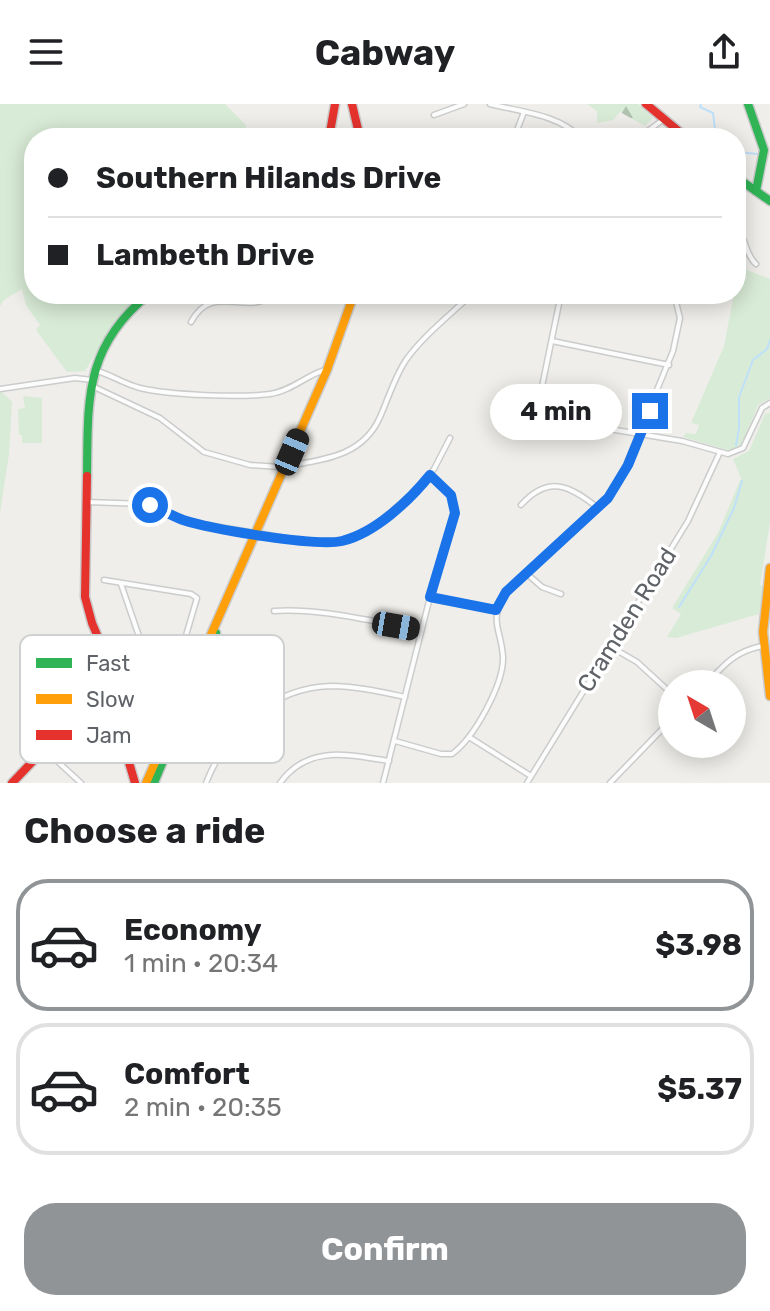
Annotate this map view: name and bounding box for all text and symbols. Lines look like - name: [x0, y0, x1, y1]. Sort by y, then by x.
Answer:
- icon: menu: [24, 30, 68, 74]
- icon: share: [702, 30, 746, 74]
- text: Cabway: [315, 31, 455, 74]
- text: Southern Hilands Drive: [96, 160, 441, 196]
- text: Lambeth Drive: [96, 237, 314, 273]
- callout: 4 min: [490, 383, 622, 439]
- route end: [632, 393, 668, 429]
- text: 4 min: [520, 396, 592, 427]
- car: [272, 425, 312, 479]
- route start: [132, 487, 168, 523]
- street label: Cramden Road: [572, 543, 682, 697]
- car: [370, 610, 422, 642]
- legend: [20, 635, 284, 763]
- text: Fast: [86, 650, 131, 677]
- north arrow: [658, 670, 746, 758]
- map controls: [658, 670, 746, 758]
- text: Slow: [86, 686, 135, 713]
- text: Jam: [86, 722, 132, 749]
- text: Choose a ride: [24, 809, 265, 852]
- icon: car: [28, 909, 100, 981]
- text: Economy: [124, 912, 262, 948]
- text: $3.98: [655, 927, 742, 963]
- text: 1 min · 20:34: [124, 948, 278, 979]
- icon: car: [28, 1053, 100, 1125]
- text: Comfort: [124, 1056, 250, 1092]
- text: $5.37: [657, 1071, 742, 1107]
- text: 2 min · 20:35: [124, 1092, 282, 1123]
- button: Confirm: [24, 1203, 746, 1295]

